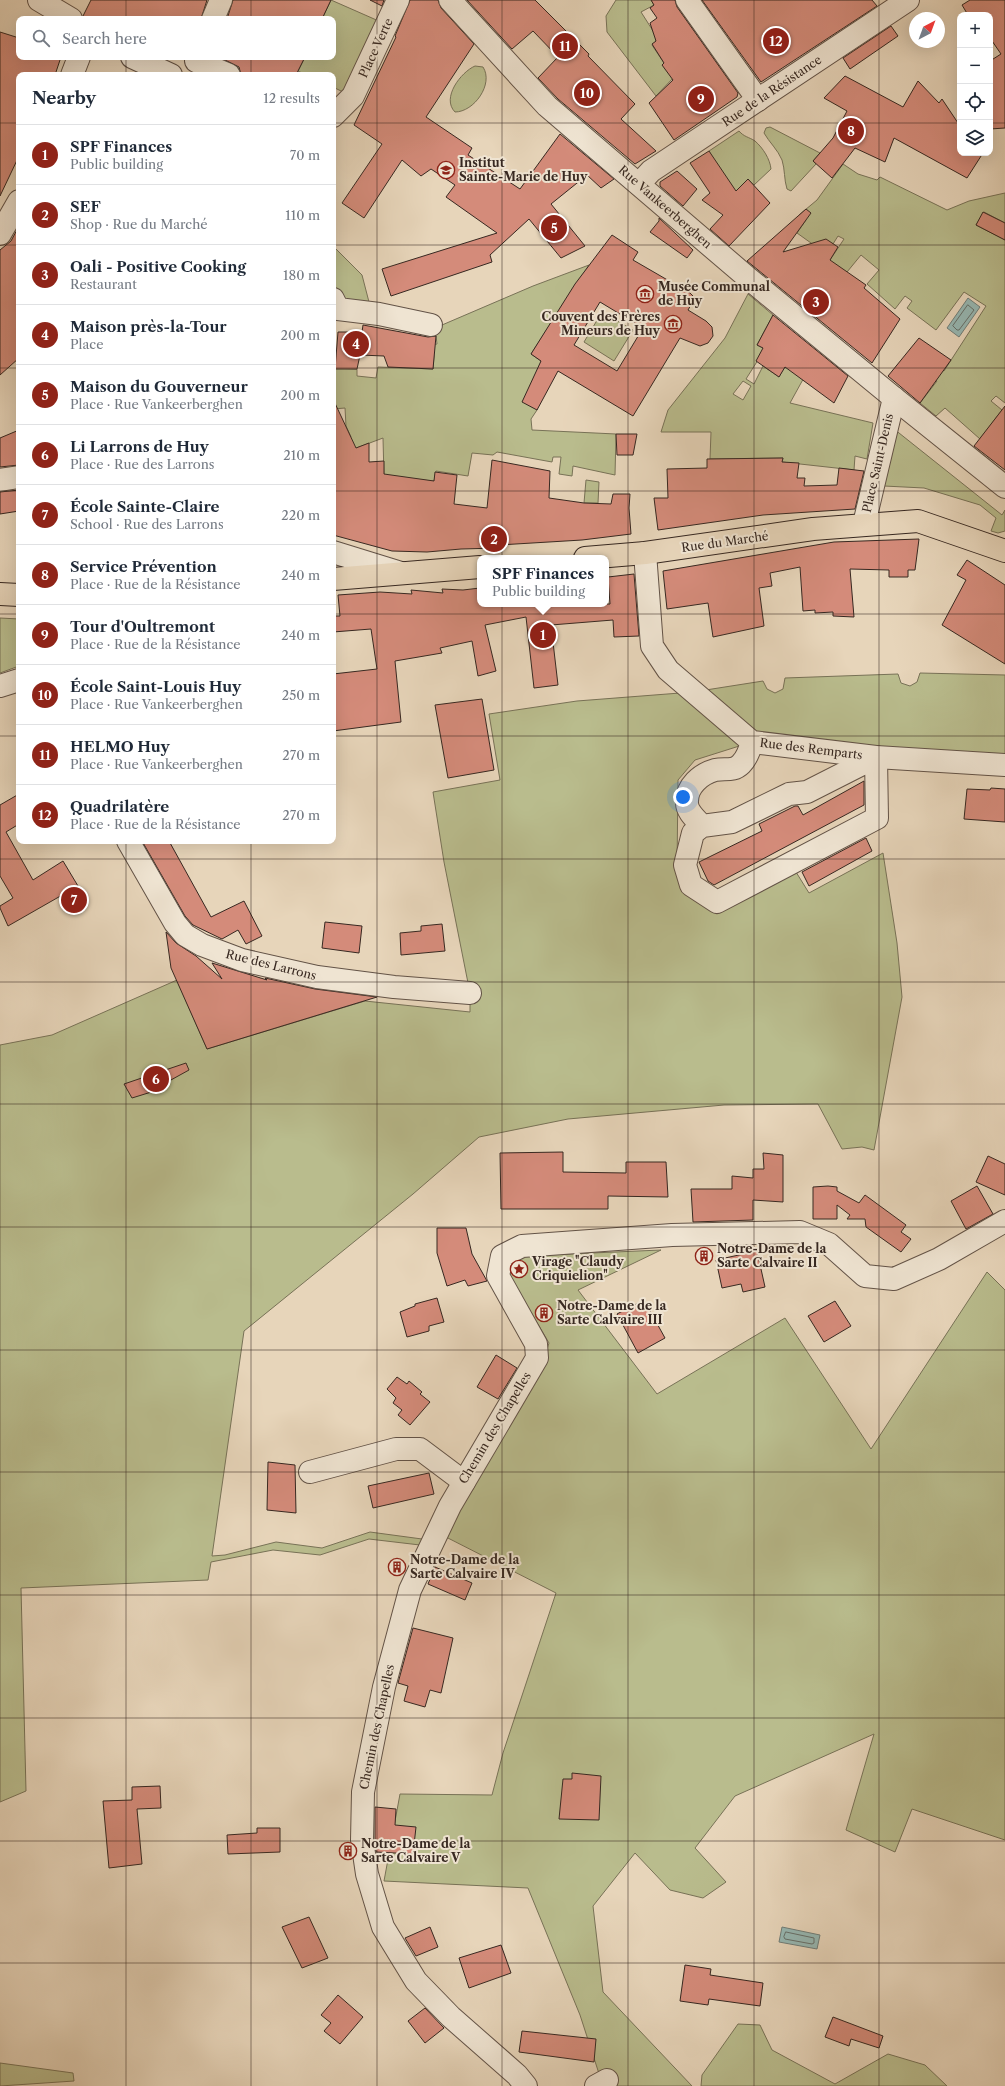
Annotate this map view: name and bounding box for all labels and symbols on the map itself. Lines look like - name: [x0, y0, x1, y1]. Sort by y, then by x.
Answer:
- north arrow: [909, 12, 945, 48]
- street label: Place Verte: [355, 15, 396, 80]
- pin: 12: [763, 26, 789, 56]
- pin: 11: [552, 31, 578, 61]
- street label: Rue de la Résistance: [719, 52, 825, 129]
- pin: 10: [574, 78, 600, 108]
- pin: 9: [688, 84, 714, 114]
- pin: 8: [838, 116, 864, 146]
- place label: Institut Sainte-Marie de Huy: [459, 155, 588, 184]
- school or university icon: Institut Sainte-Marie de Huy: [436, 160, 456, 180]
- street label: Rue Vankeerberghen: [615, 162, 716, 252]
- pin: 5: [541, 213, 567, 243]
- place label: Musée Communal de Huy: [658, 279, 770, 308]
- museum icon: Musée Communal de Huy: [635, 284, 655, 304]
- pin: 3: [803, 287, 829, 317]
- place label: Couvent des Frères Mineurs de Huy: [541, 309, 661, 338]
- museum icon: Couvent des Frères Mineurs de Huy: [663, 314, 683, 334]
- pin: 4: [343, 329, 369, 359]
- street label: Place Saint-Denis: [859, 412, 896, 514]
- pin: 2: [481, 524, 507, 554]
- street label: Rue du Marché: [680, 528, 770, 555]
- pin: 1: [530, 620, 556, 650]
- street label: Rue des Remparts: [759, 735, 863, 762]
- your location: [673, 787, 693, 807]
- pin: 7: [61, 885, 87, 915]
- street label: Rue des Larrons: [224, 946, 318, 983]
- pin: 6: [143, 1064, 169, 1094]
- place label: Notre-Dame de la Sarte Calvaire II: [717, 1241, 828, 1270]
- building icon: Notre-Dame de la Sarte Calvaire II: [694, 1246, 714, 1266]
- place label: Virage "Claudy Criquielion": [531, 1254, 624, 1283]
- place icon: Virage "Claudy Criquielion": [509, 1259, 529, 1279]
- place label: Notre-Dame de la Sarte Calvaire III: [557, 1298, 668, 1327]
- building icon: Notre-Dame de la Sarte Calvaire III: [534, 1303, 554, 1323]
- street label: Chemin des Chapelles: [455, 1369, 534, 1486]
- place label: Notre-Dame de la Sarte Calvaire IV: [410, 1552, 521, 1581]
- building icon: Notre-Dame de la Sarte Calvaire IV: [387, 1557, 407, 1577]
- street label: Chemin des Chapelles: [356, 1663, 397, 1791]
- place label: Notre-Dame de la Sarte Calvaire V: [361, 1836, 472, 1865]
- building icon: Notre-Dame de la Sarte Calvaire V: [338, 1841, 358, 1861]

